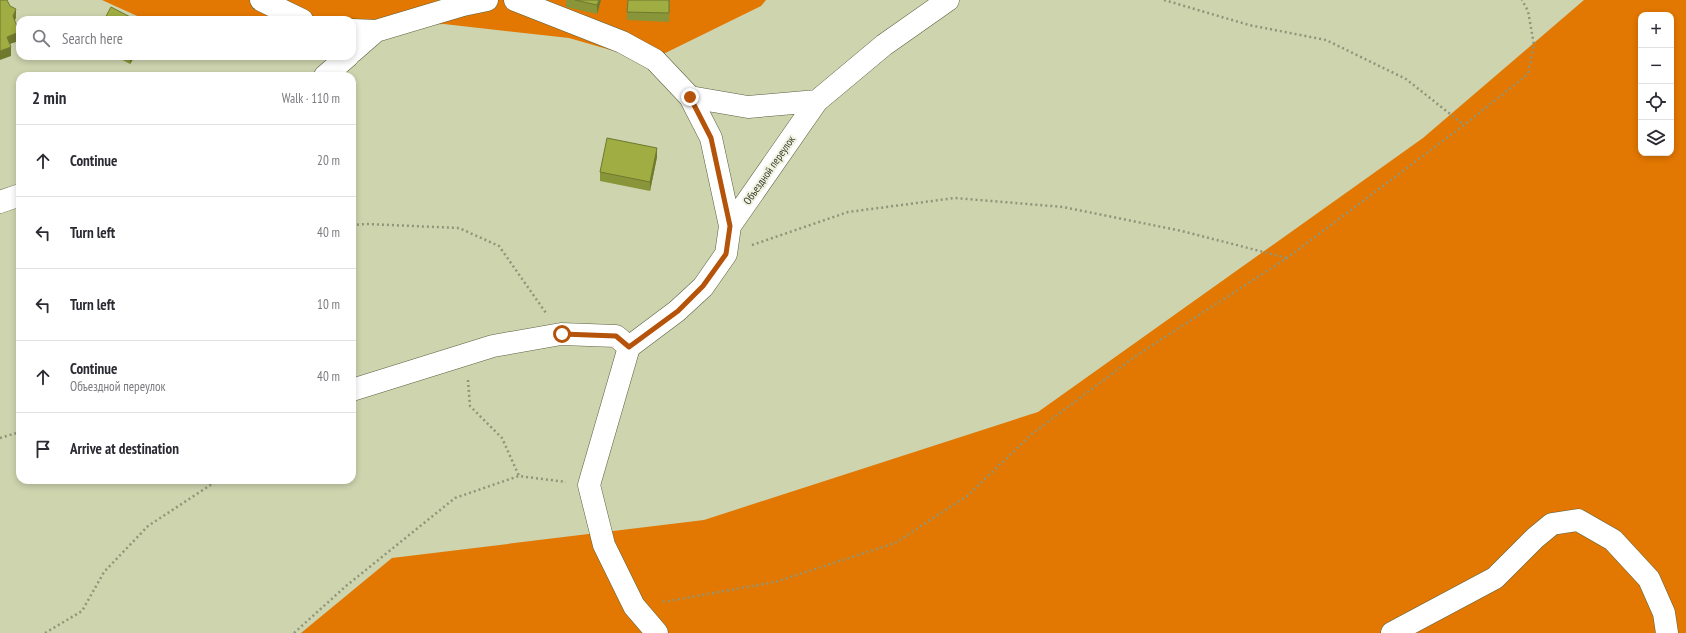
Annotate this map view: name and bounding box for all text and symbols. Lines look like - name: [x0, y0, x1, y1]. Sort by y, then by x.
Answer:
- map controls: [1638, 12, 1674, 156]
- button: +: [1638, 12, 1674, 48]
- search box: [16, 16, 356, 60]
- icon: search: [30, 27, 52, 49]
- text: Search here: [62, 29, 123, 48]
- button: −: [1638, 48, 1674, 84]
- button: locate: [1638, 84, 1674, 120]
- text: 2 min: [32, 87, 66, 109]
- route end: [681, 88, 699, 106]
- text: Walk · 110 m: [282, 90, 340, 107]
- button: layers: [1638, 120, 1674, 156]
- street label: Объездной переулок: [740, 132, 798, 207]
- icon: ahead: [32, 150, 54, 172]
- text: Continue: [70, 151, 117, 170]
- text: 20 m: [317, 152, 340, 169]
- icon: left: [32, 222, 54, 244]
- text: Turn left: [70, 223, 115, 242]
- text: 40 m: [317, 224, 340, 241]
- icon: left: [32, 294, 54, 316]
- text: Turn left: [70, 295, 115, 314]
- text: 10 m: [317, 296, 340, 313]
- route start: [553, 325, 571, 343]
- text: Continue: [70, 359, 117, 378]
- icon: ahead: [32, 366, 54, 388]
- text: 40 m: [317, 368, 340, 385]
- text: Объездной переулок: [70, 378, 166, 395]
- icon: arrive: [32, 438, 54, 460]
- text: Arrive at destination: [70, 439, 179, 458]

